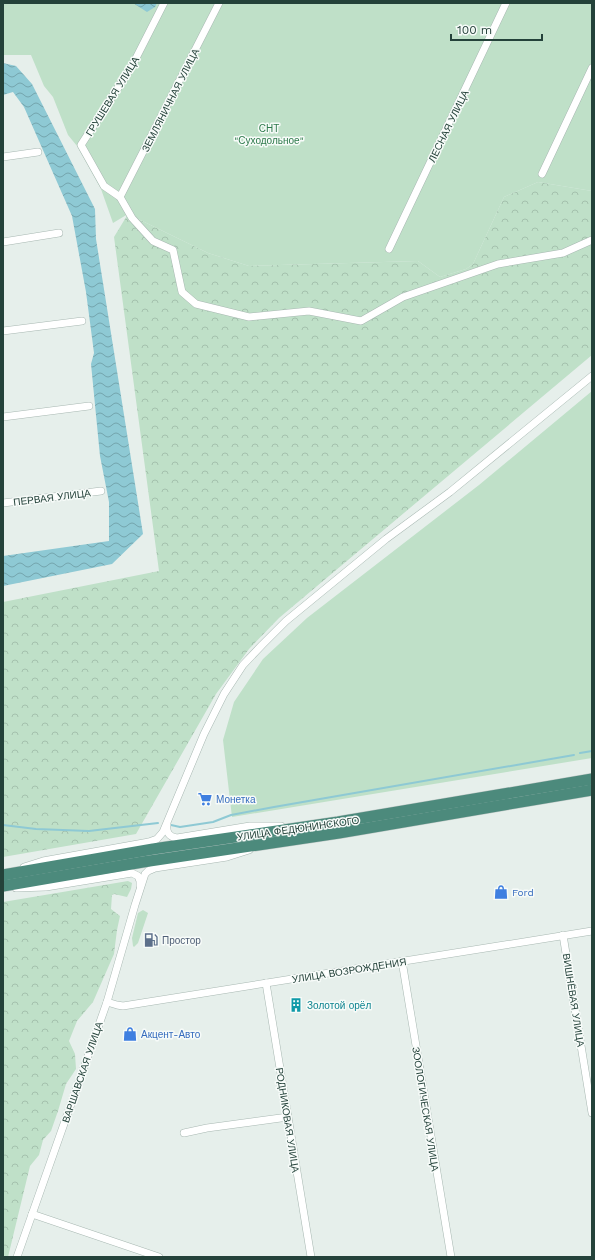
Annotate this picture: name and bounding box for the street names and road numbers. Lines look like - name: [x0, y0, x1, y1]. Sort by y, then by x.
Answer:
- street label: ЗЕМЛЯНИЧНАЯ УЛИЦА: [140, 47, 201, 154]
- street label: ГРУШЕВАЯ УЛИЦА: [84, 54, 142, 138]
- street label: ЛЕСНАЯ УЛИЦА: [426, 88, 471, 164]
- street label: ПЕРВАЯ УЛИЦА: [13, 487, 92, 508]
- street label: УЛИЦА ФЕДЮНИНСКОГО: [236, 814, 360, 843]
- street label: ВИШНЁВАЯ УЛИЦА: [561, 953, 586, 1048]
- street label: УЛИЦА ВОЗРОЖДЕНИЯ: [291, 956, 407, 985]
- street label: ВАРШАВСКАЯ УЛИЦА: [60, 1020, 105, 1124]
- street label: ЗООЛОГИЧЕСКАЯ УЛИЦА: [410, 1046, 441, 1172]
- street label: РОДНИКОВАЯ УЛИЦА: [274, 1067, 301, 1174]

